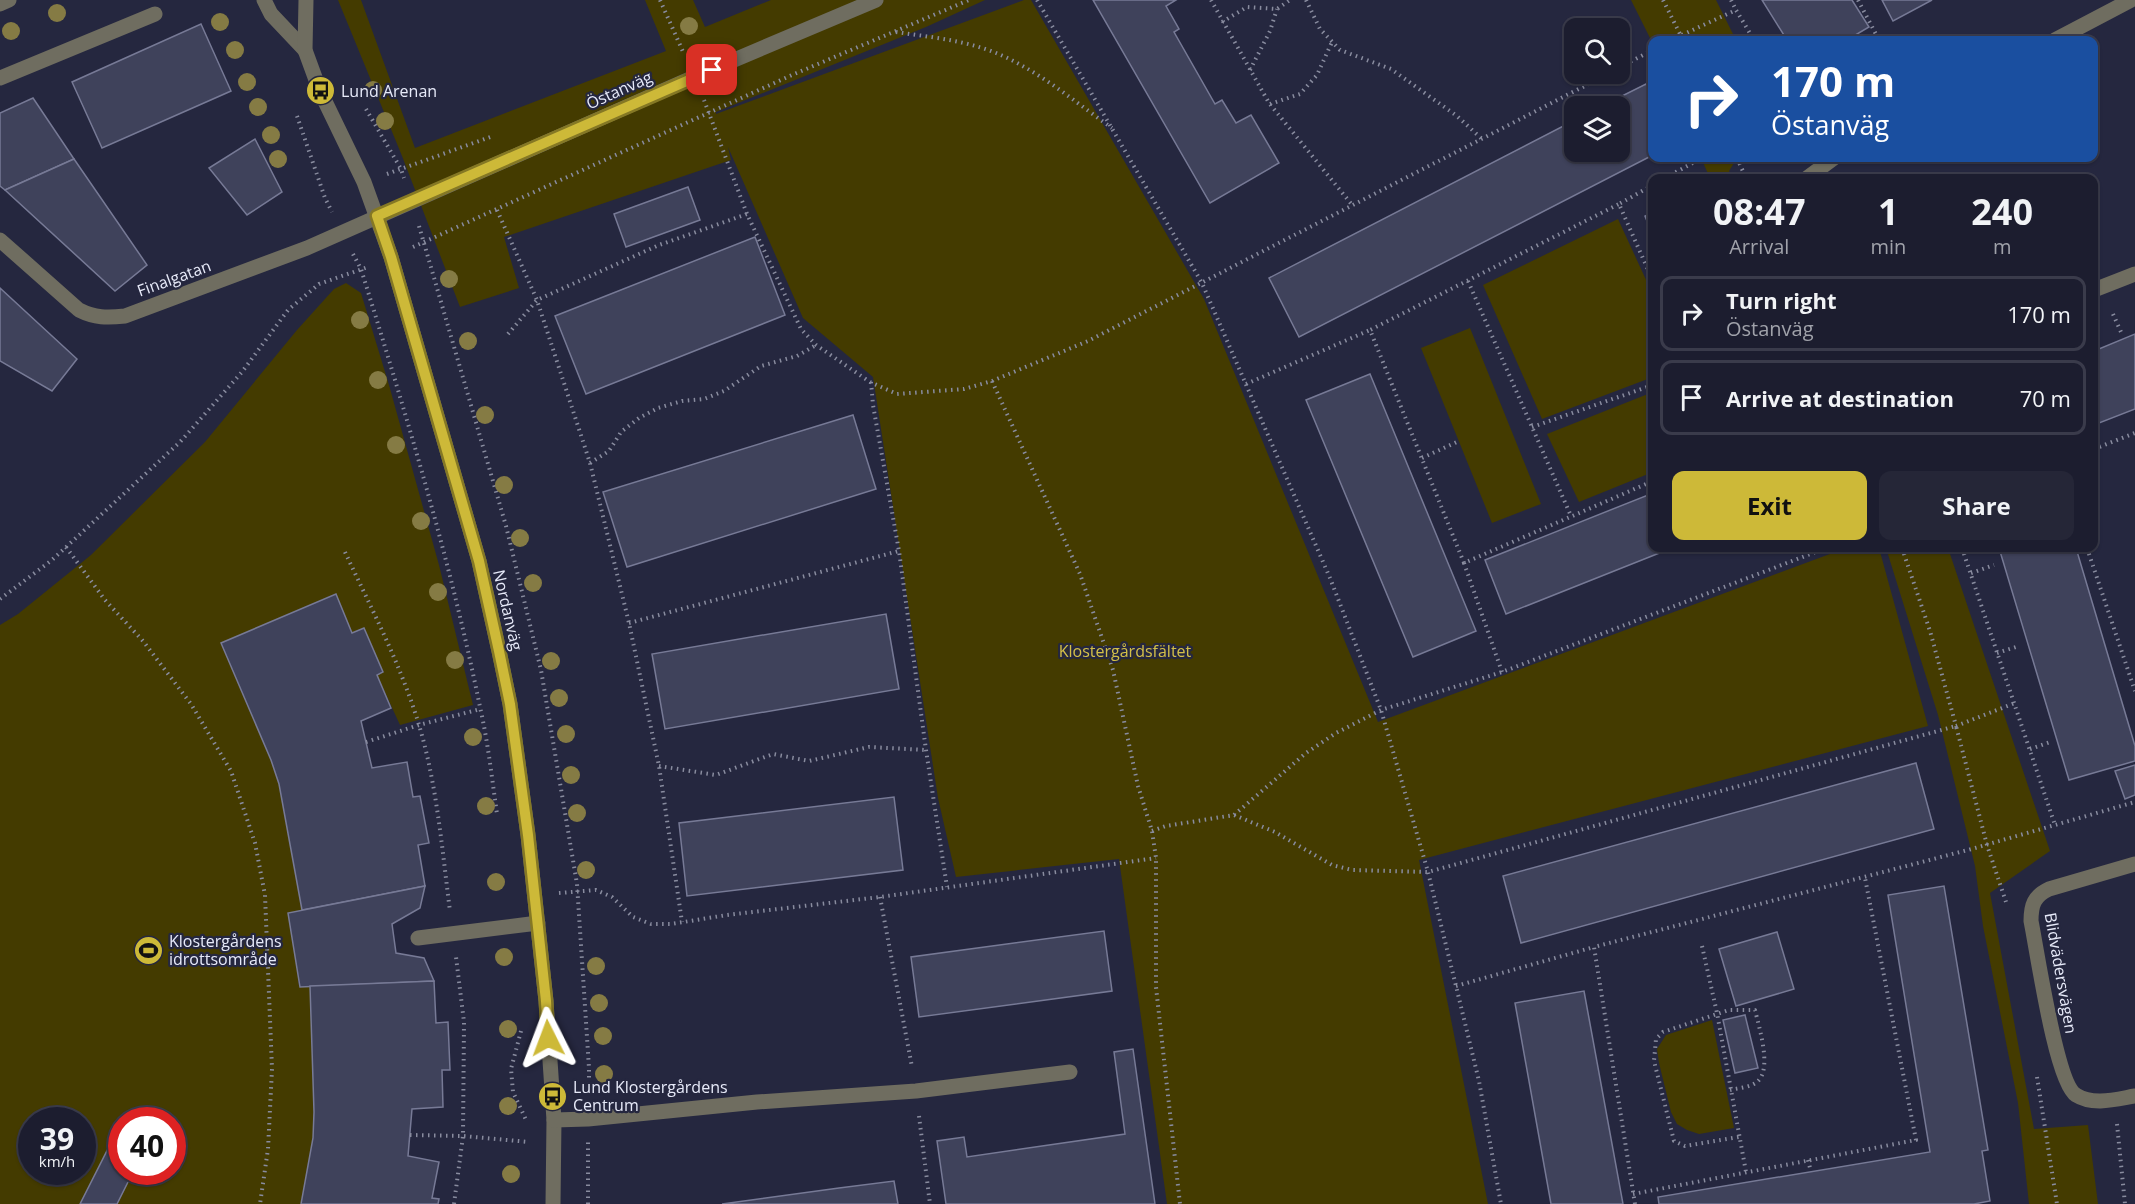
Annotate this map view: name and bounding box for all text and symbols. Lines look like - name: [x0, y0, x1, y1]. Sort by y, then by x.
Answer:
- map controls: [1564, 18, 1630, 162]
- button: search: [1564, 18, 1630, 84]
- pin: [686, 44, 737, 95]
- text: 170 m: [1771, 52, 1895, 109]
- icon: arrive: [695, 53, 728, 86]
- icon: right: [1672, 60, 1750, 138]
- street label: Östanväg: [583, 66, 656, 114]
- bus stop icon: Lund Arenan: [304, 75, 336, 107]
- place label: Lund Arenan: [341, 80, 437, 102]
- button: layers: [1564, 96, 1630, 162]
- text: Östanväg: [1771, 106, 1889, 143]
- text: 08:47: [1713, 187, 1806, 236]
- text: 1: [1878, 187, 1899, 236]
- text: 240: [1971, 187, 2033, 236]
- text: Arrival: [1729, 233, 1789, 260]
- text: min: [1870, 233, 1906, 260]
- text: m: [1993, 233, 2011, 260]
- street label: Finalgatan: [134, 254, 214, 302]
- text: Turn right: [1726, 285, 1837, 315]
- icon: right: [1675, 297, 1708, 330]
- text: 170 m: [2007, 299, 2071, 329]
- text: Östanväg: [1726, 315, 1814, 342]
- icon: arrive: [1675, 381, 1708, 414]
- text: Arrive at destination: [1726, 383, 1954, 413]
- text: 70 m: [2020, 383, 2071, 413]
- button: Exit: [1672, 471, 1867, 540]
- button: Share: [1879, 471, 2074, 540]
- street label: Nordanväg: [488, 567, 528, 653]
- park label: Klostergårdsfältet: [1059, 640, 1192, 662]
- street label: Blidvädersvägen: [2040, 911, 2082, 1035]
- place label: Klostergårdens idrottsområde: [169, 930, 282, 970]
- sports icon: Klostergårdens idrottsområde: [132, 934, 164, 966]
- position arrow: [516, 1006, 580, 1070]
- place label: Lund Klostergårdens Centrum: [573, 1076, 728, 1116]
- bus stop icon: Lund Klostergårdens Centrum: [536, 1080, 568, 1112]
- speed limit sign: 40: [108, 1107, 186, 1185]
- text: 39: [40, 1118, 74, 1159]
- text: km/h: [39, 1151, 75, 1171]

